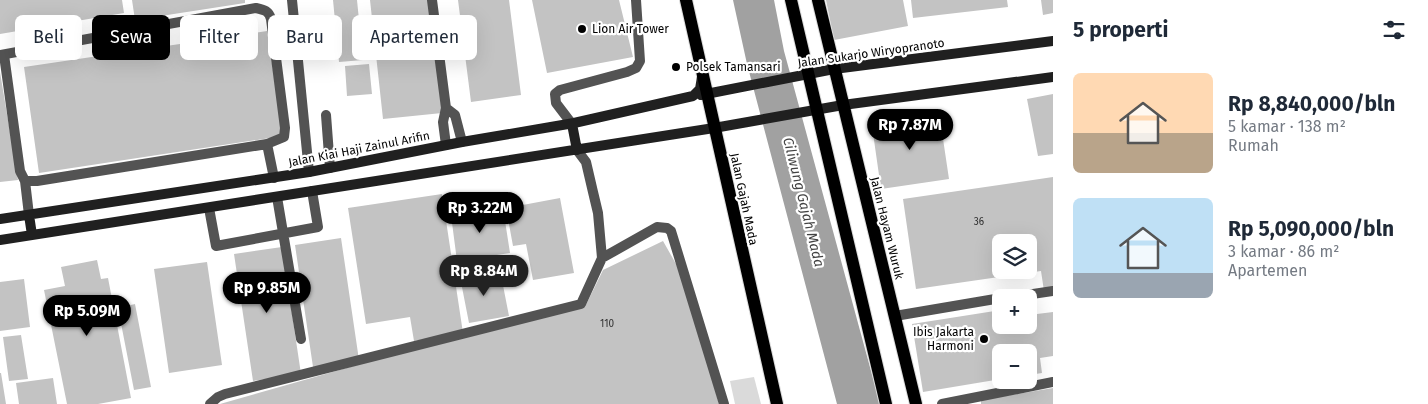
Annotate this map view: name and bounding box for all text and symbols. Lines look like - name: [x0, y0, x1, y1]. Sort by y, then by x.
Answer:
- chip: Beli: [15, 15, 82, 60]
- chip: Sewa: [92, 15, 170, 60]
- chip: Filter: [180, 15, 258, 60]
- chip: Baru: [268, 15, 342, 60]
- chip: Apartemen: [352, 15, 477, 60]
- icon: filters: [1380, 16, 1408, 44]
- text: 5 properti: [1073, 17, 1168, 43]
- place label: Lion Air Tower: [592, 22, 669, 36]
- marker: Lion Air Tower: [576, 23, 588, 35]
- street label: Jalan Sukarjo Wiryopranoto: [797, 36, 945, 70]
- place label: Polsek Tamansari: [686, 60, 781, 74]
- marker: Polsek Tamansari: [670, 61, 682, 73]
- text: Rp 8,840,000/bln: [1228, 91, 1395, 117]
- icon: home: [1113, 93, 1173, 153]
- pin: Rp 7.87M: [858, 108, 962, 151]
- text: Rp 7.87M: [878, 115, 942, 134]
- text: 5 kamar · 138 m²: [1228, 117, 1346, 136]
- street label: Jalan Kiai Haji Zainul Arifin: [287, 128, 431, 170]
- water label: Ciliwung Gajah Mada: [779, 136, 828, 269]
- text: Rumah: [1228, 136, 1279, 155]
- street label: Jalan Gajah Mada: [727, 152, 761, 246]
- street label: Jalan Hayam Wuruk: [868, 175, 907, 281]
- pin: Rp 3.22M: [428, 192, 532, 234]
- text: Rp 3.22M: [448, 198, 512, 217]
- house number: 36: [974, 216, 984, 228]
- text: Rp 5,090,000/bln: [1228, 216, 1394, 242]
- icon: home: [1113, 218, 1173, 278]
- map controls: [992, 234, 1037, 389]
- button: layers: [992, 234, 1037, 279]
- text: 3 kamar · 86 m²: [1228, 242, 1339, 261]
- pin: Rp 8.84M: [432, 254, 536, 297]
- text: Rp 8.84M: [450, 261, 518, 280]
- text: Apartemen: [1228, 261, 1307, 280]
- pin: Rp 9.85M: [215, 272, 319, 314]
- text: Rp 9.85M: [234, 278, 300, 297]
- button: +: [992, 289, 1037, 334]
- pin: Rp 5.09M: [35, 294, 139, 337]
- text: Rp 5.09M: [54, 301, 120, 320]
- house number: 110: [600, 318, 614, 330]
- place label: Ibis Jakarta Harmoni: [913, 325, 974, 353]
- marker: Ibis Jakarta Harmoni: [978, 333, 990, 345]
- button: −: [992, 344, 1037, 389]

